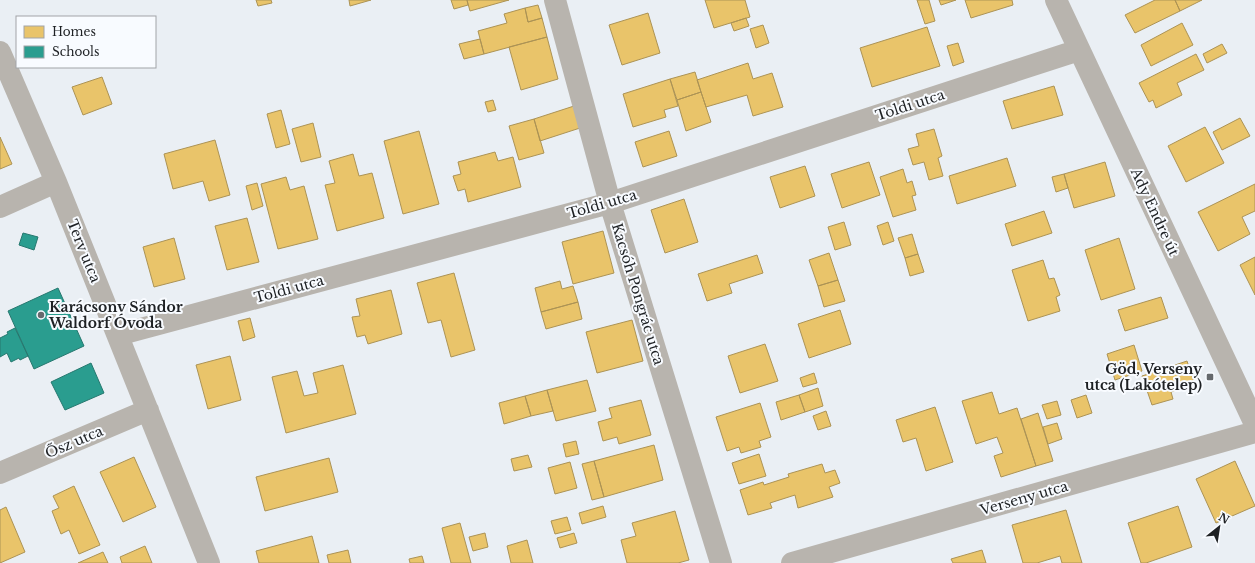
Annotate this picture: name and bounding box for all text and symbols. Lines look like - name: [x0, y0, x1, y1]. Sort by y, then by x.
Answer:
- legend: [16, 16, 156, 68]
- text: Homes: [52, 24, 96, 39]
- text: Schools: [52, 44, 99, 59]
- street label: Toldi utca: [873, 85, 947, 125]
- street label: Ady Endre út: [1126, 164, 1184, 259]
- street label: Toldi utca: [565, 185, 639, 223]
- street label: Terv utca: [63, 217, 105, 285]
- street label: Kacsóh Pongrác utca: [608, 221, 668, 367]
- street label: Toldi utca: [252, 271, 326, 307]
- place label: Karácsony Sándor Waldorf Óvoda: [48, 298, 183, 332]
- marker: Karácsony Sándor Waldorf Óvoda: [36, 310, 46, 320]
- place label: Göd, Verseny utca (Lakótelep): [1085, 360, 1203, 394]
- marker: Göd, Verseny utca (Lakótelep): [1205, 372, 1215, 382]
- street label: Ősz utca: [42, 422, 106, 462]
- street label: Verseny utca: [977, 477, 1070, 519]
- north arrow: [1199, 507, 1239, 547]
- text: N: [1216, 510, 1233, 527]

